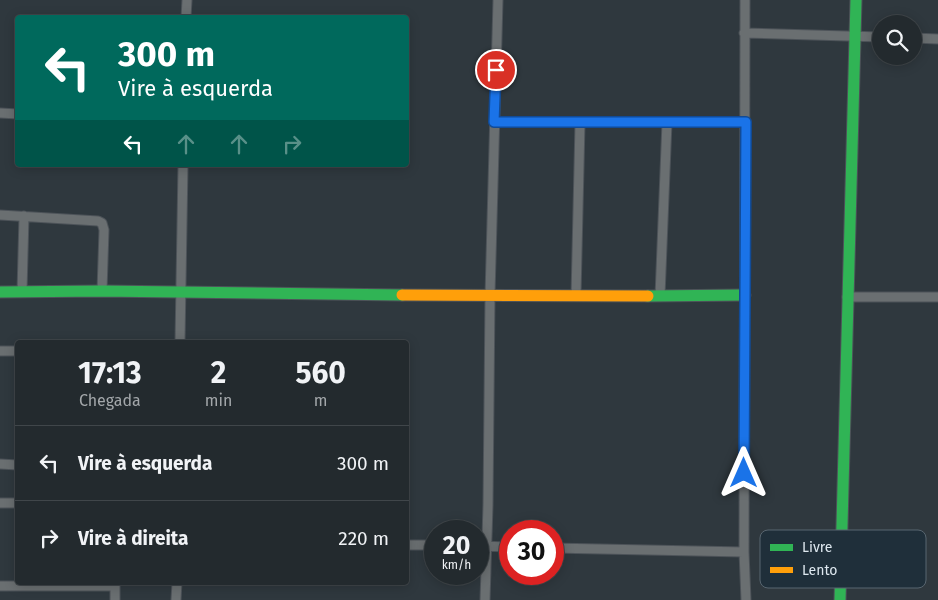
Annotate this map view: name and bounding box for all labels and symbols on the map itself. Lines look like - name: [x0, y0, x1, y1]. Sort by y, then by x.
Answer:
- pin: [475, 49, 517, 91]
- position arrow: [717, 446, 769, 498]
- speed limit sign: 30: [499, 520, 564, 585]
- legend: [760, 530, 926, 588]
- text: Livre: [802, 539, 832, 556]
- text: Lento: [802, 562, 837, 579]

